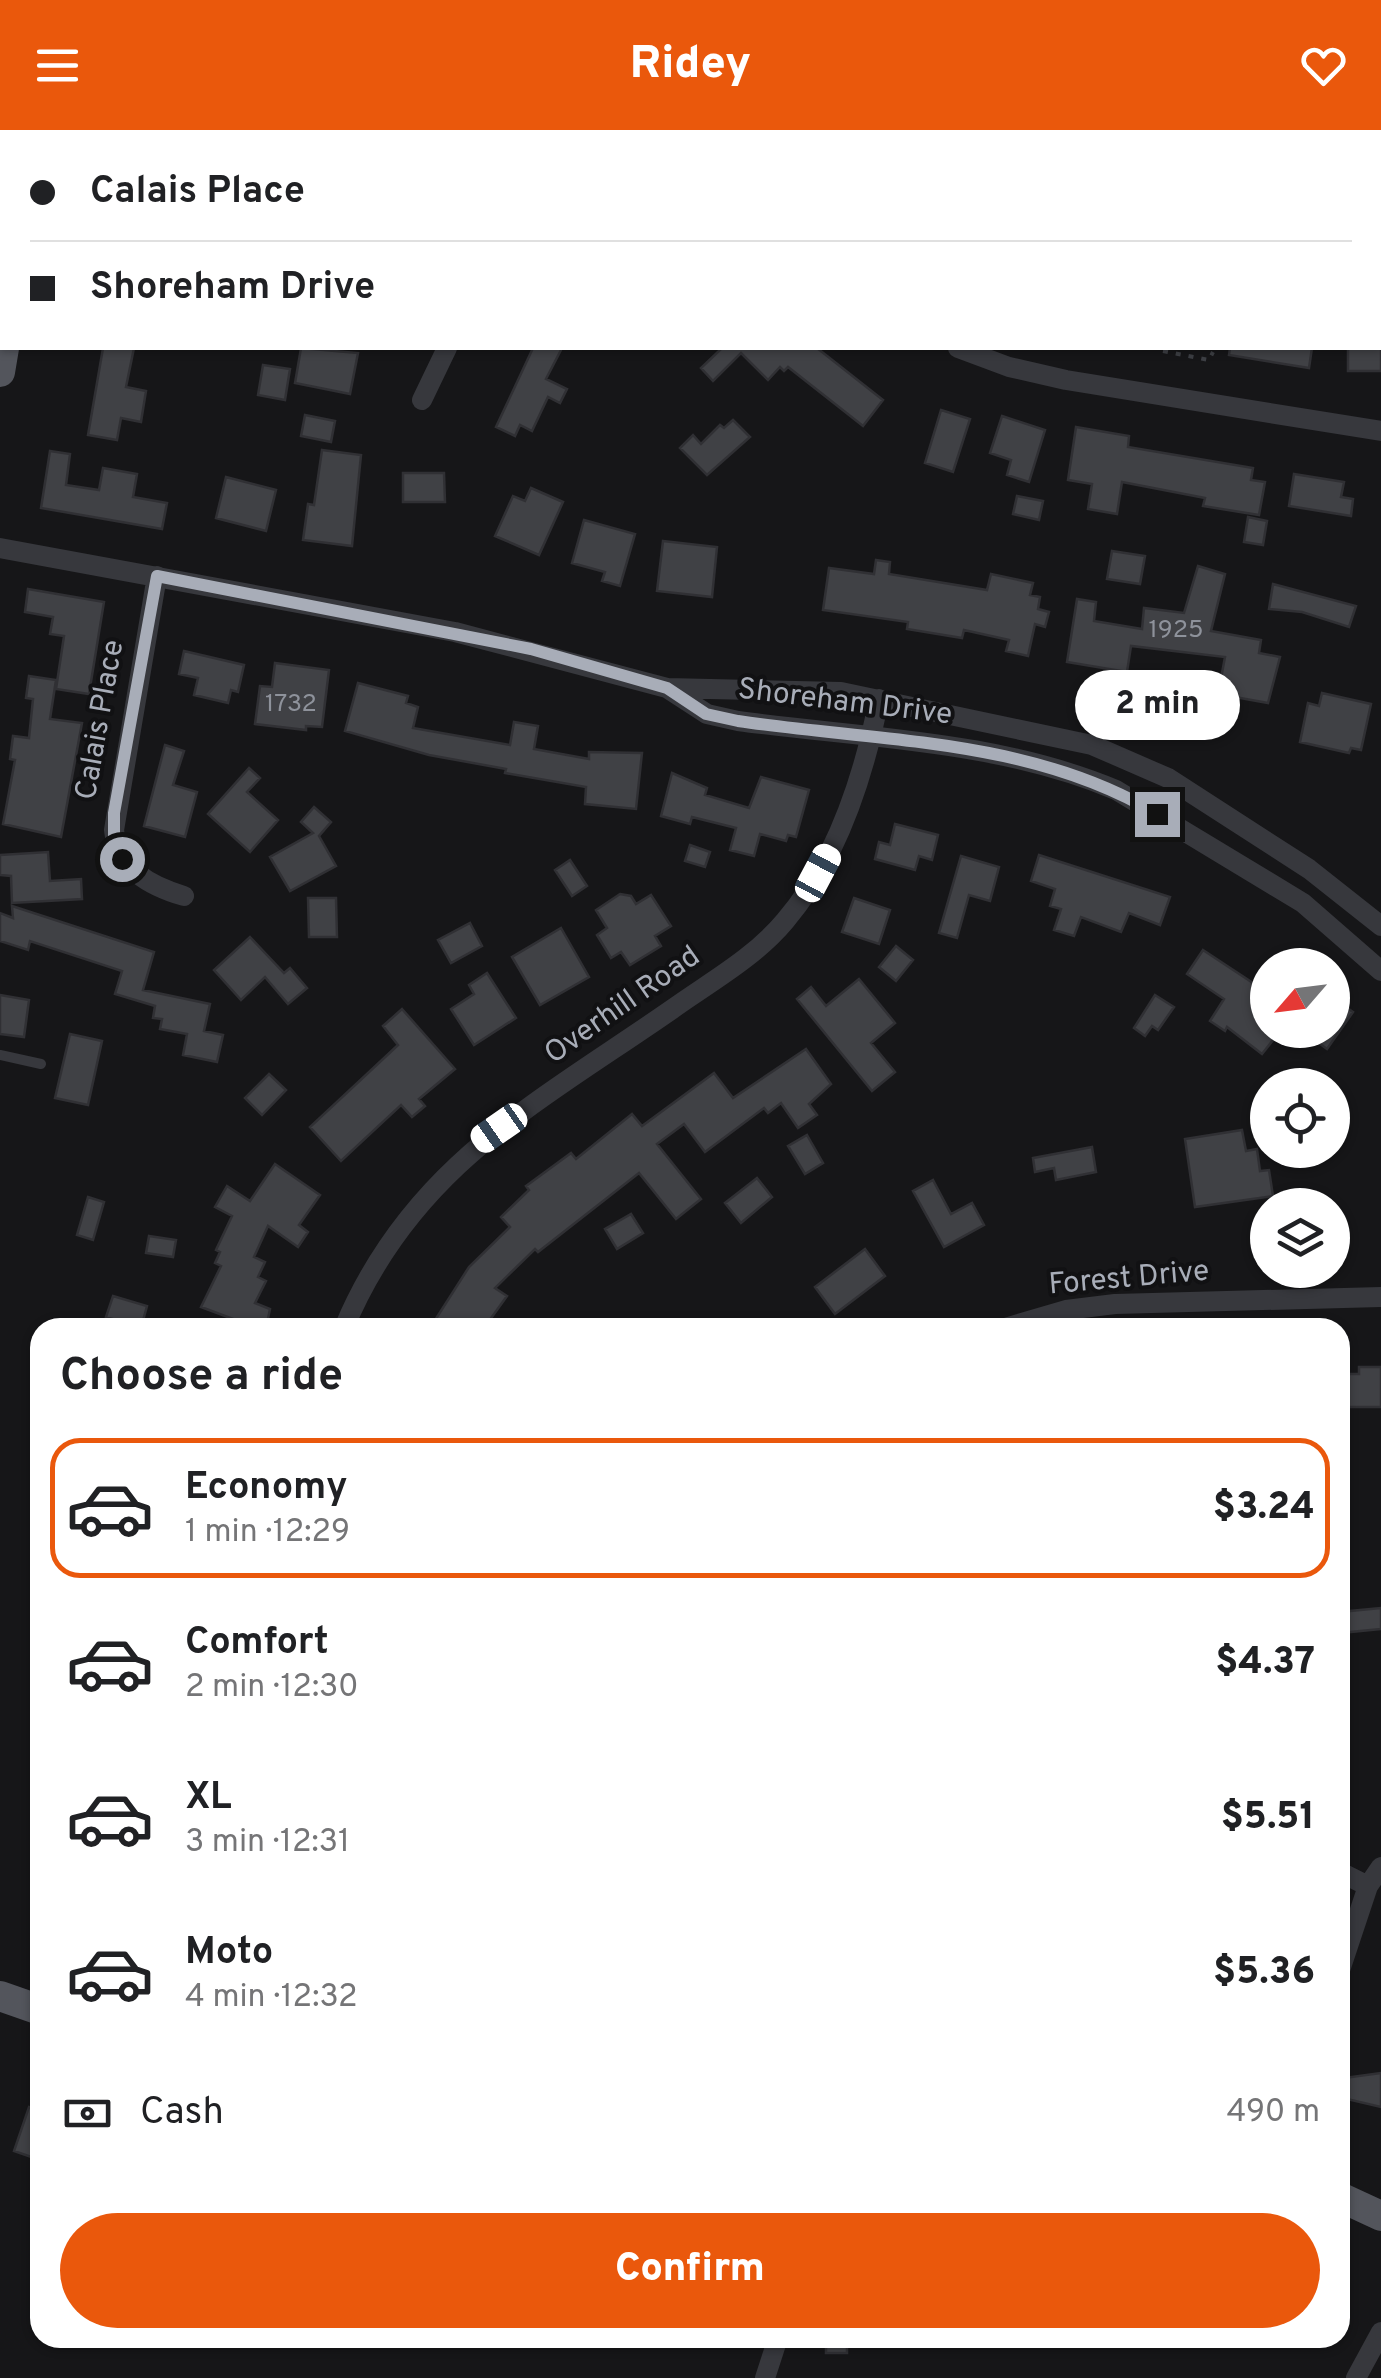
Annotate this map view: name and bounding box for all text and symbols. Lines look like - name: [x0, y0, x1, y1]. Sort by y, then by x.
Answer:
- text: Ridey: [630, 37, 751, 94]
- icon: menu: [30, 38, 85, 93]
- icon: heart: [1296, 38, 1351, 93]
- text: Calais Place: [90, 168, 305, 217]
- text: Shoreham Drive: [90, 264, 375, 313]
- house number: 1925: [1148, 615, 1204, 647]
- street label: Calais Place: [69, 637, 133, 803]
- callout: 2 min: [1074, 669, 1240, 739]
- street label: Shoreham Drive: [736, 671, 954, 735]
- text: 2 min: [1115, 685, 1200, 725]
- house number: 1732: [265, 689, 317, 721]
- route end: [1135, 792, 1180, 837]
- route start: [100, 837, 145, 882]
- car: [791, 839, 845, 907]
- street label: Overhill Road: [538, 939, 708, 1073]
- north arrow: [1250, 948, 1350, 1048]
- map controls: [1250, 948, 1350, 1288]
- button: locate: [1250, 1068, 1350, 1168]
- car: [466, 1099, 532, 1157]
- button: layers: [1250, 1188, 1350, 1288]
- street label: Forest Drive: [1047, 1254, 1211, 1304]
- text: Choose a ride: [60, 1349, 343, 1406]
- icon: car: [65, 1463, 155, 1553]
- text: Economy: [185, 1464, 347, 1513]
- text: $3.24: [1213, 1484, 1315, 1533]
- text: 1 min · 12:29: [185, 1513, 350, 1553]
- icon: car: [65, 1618, 155, 1708]
- text: Comfort: [185, 1619, 329, 1668]
- text: $4.37: [1215, 1639, 1315, 1688]
- text: 2 min · 12:30: [185, 1668, 359, 1708]
- icon: car: [65, 1773, 155, 1863]
- text: XL: [185, 1774, 232, 1823]
- text: $5.51: [1221, 1794, 1315, 1843]
- text: 3 min · 12:31: [185, 1823, 350, 1863]
- icon: car: [65, 1928, 155, 2018]
- text: Moto: [185, 1929, 273, 1978]
- text: $5.36: [1213, 1949, 1315, 1998]
- text: 4 min · 12:32: [185, 1978, 358, 2018]
- icon: cash: [60, 2086, 115, 2141]
- text: Cash: [140, 2089, 224, 2138]
- text: 490 m: [1227, 2093, 1320, 2133]
- button: Confirm: [60, 2213, 1320, 2328]

